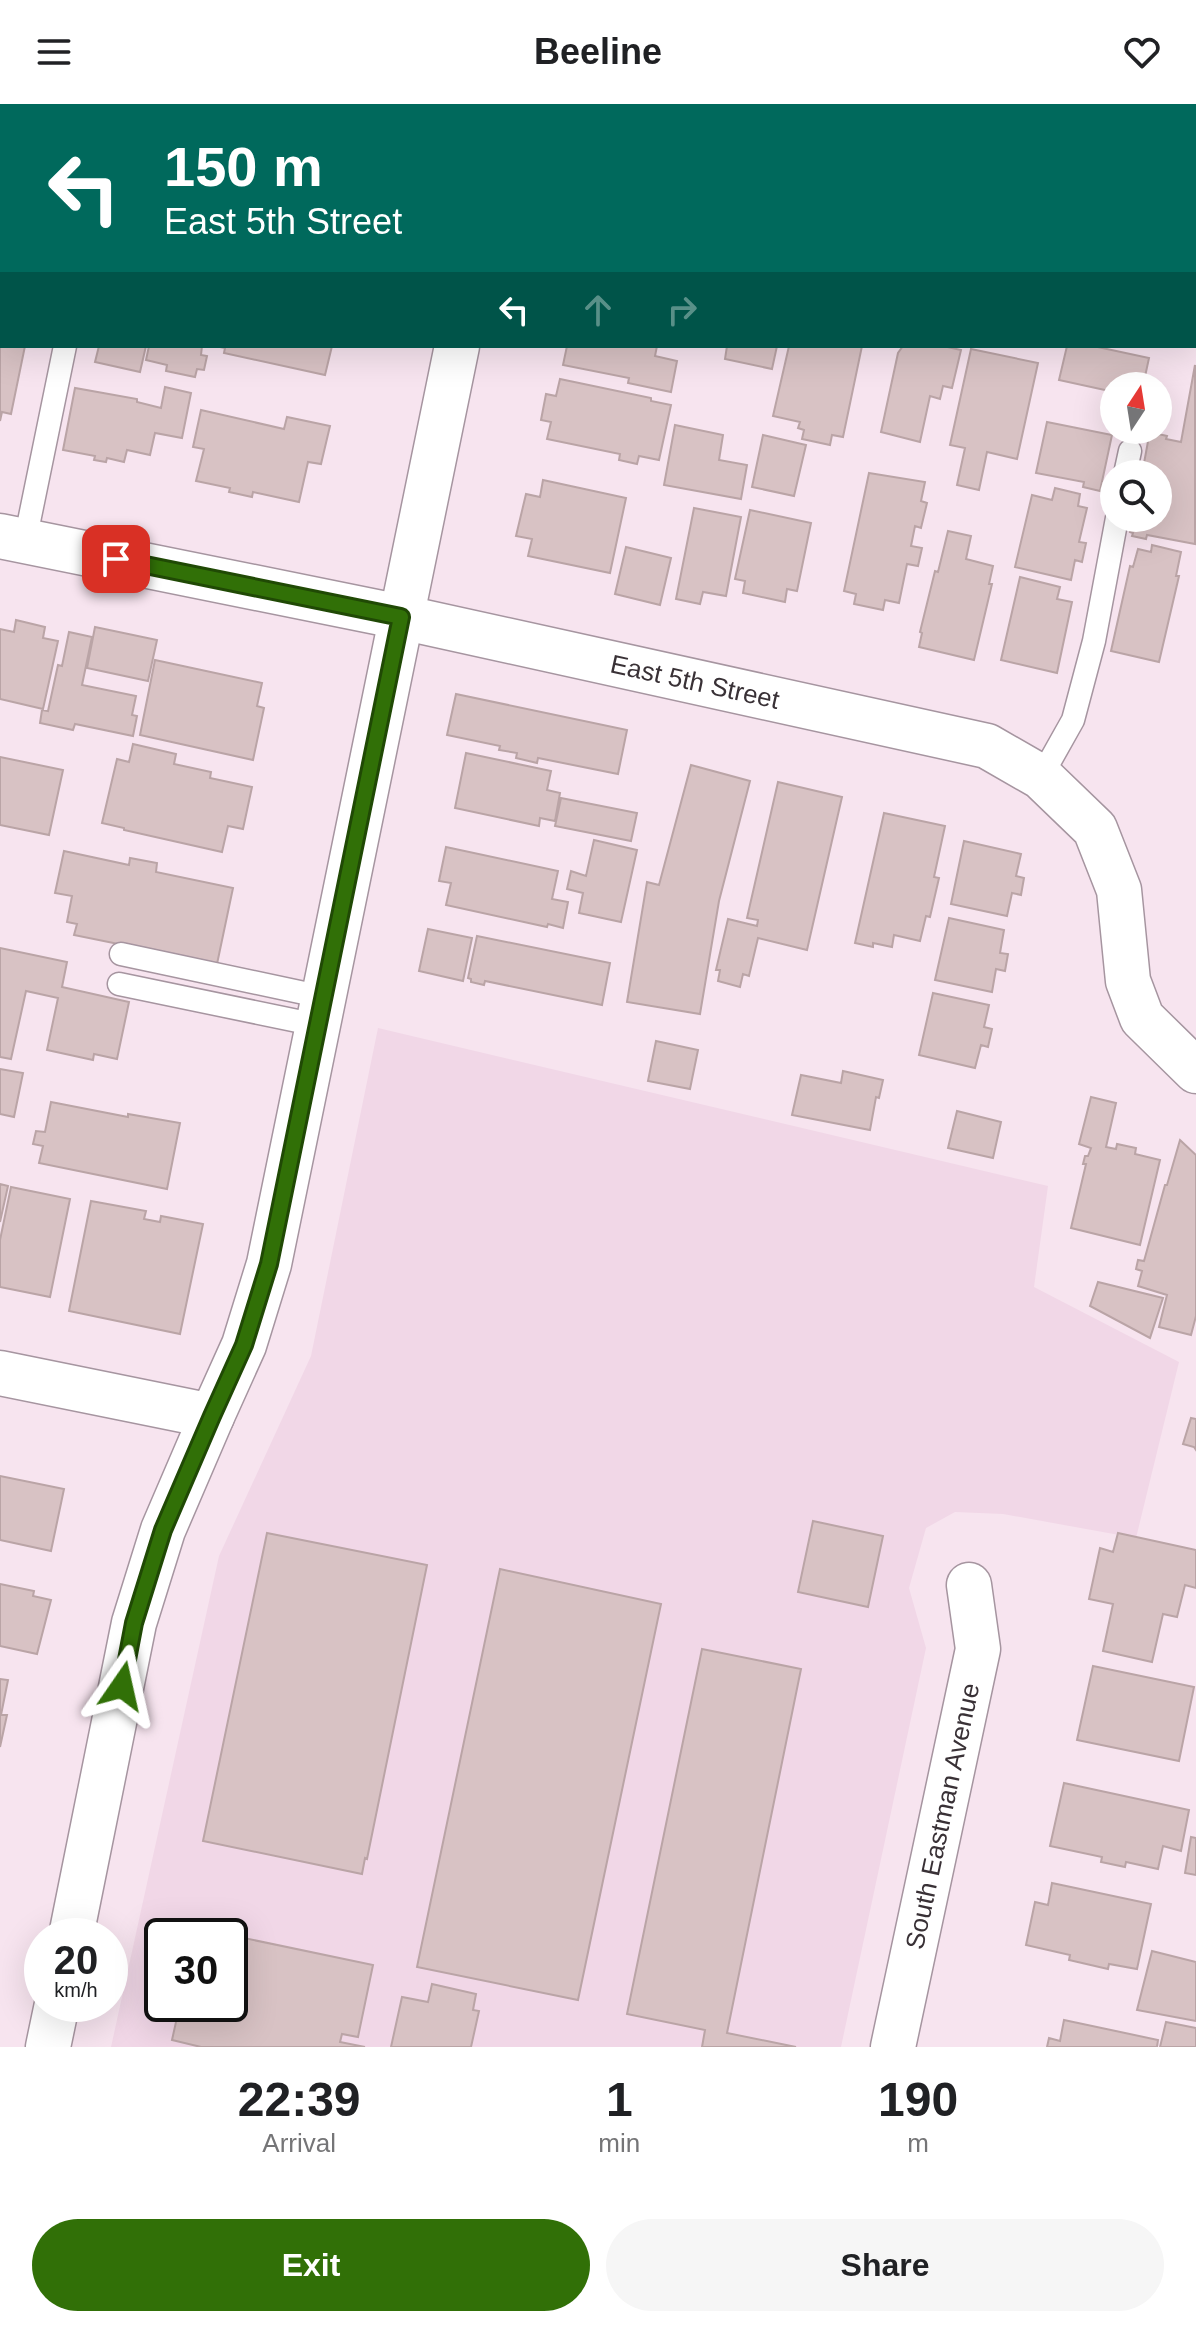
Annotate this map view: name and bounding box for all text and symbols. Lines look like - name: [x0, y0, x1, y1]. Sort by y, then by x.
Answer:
- icon: menu: [32, 30, 76, 74]
- icon: heart: [1120, 30, 1164, 74]
- text: Beeline: [534, 31, 662, 72]
- text: 150 m: [164, 135, 323, 198]
- icon: left: [32, 136, 136, 240]
- text: East 5th Street: [164, 201, 402, 242]
- icon: left: [492, 288, 536, 332]
- icon: ahead: [576, 288, 620, 332]
- icon: right: [660, 288, 704, 332]
- north arrow: [1100, 372, 1172, 444]
- map controls: [1100, 372, 1172, 532]
- button: search: [1100, 460, 1172, 532]
- pin: [82, 525, 150, 593]
- icon: arrive: [94, 537, 138, 581]
- street label: East 5th Street: [608, 649, 783, 715]
- position arrow: [80, 1644, 164, 1728]
- street label: South Eastman Avenue: [899, 1680, 985, 1952]
- speed limit sign: 30: [144, 1918, 248, 2022]
- text: 20: [54, 1938, 98, 1982]
- text: km/h: [54, 1979, 98, 2001]
- text: 22:39: [238, 2073, 361, 2126]
- text: 1: [606, 2073, 633, 2126]
- text: 190: [878, 2073, 958, 2126]
- text: Arrival: [262, 2128, 336, 2158]
- text: min: [598, 2128, 640, 2158]
- text: m: [907, 2128, 929, 2158]
- button: Exit: [32, 2219, 590, 2311]
- button: Share: [606, 2219, 1164, 2311]

